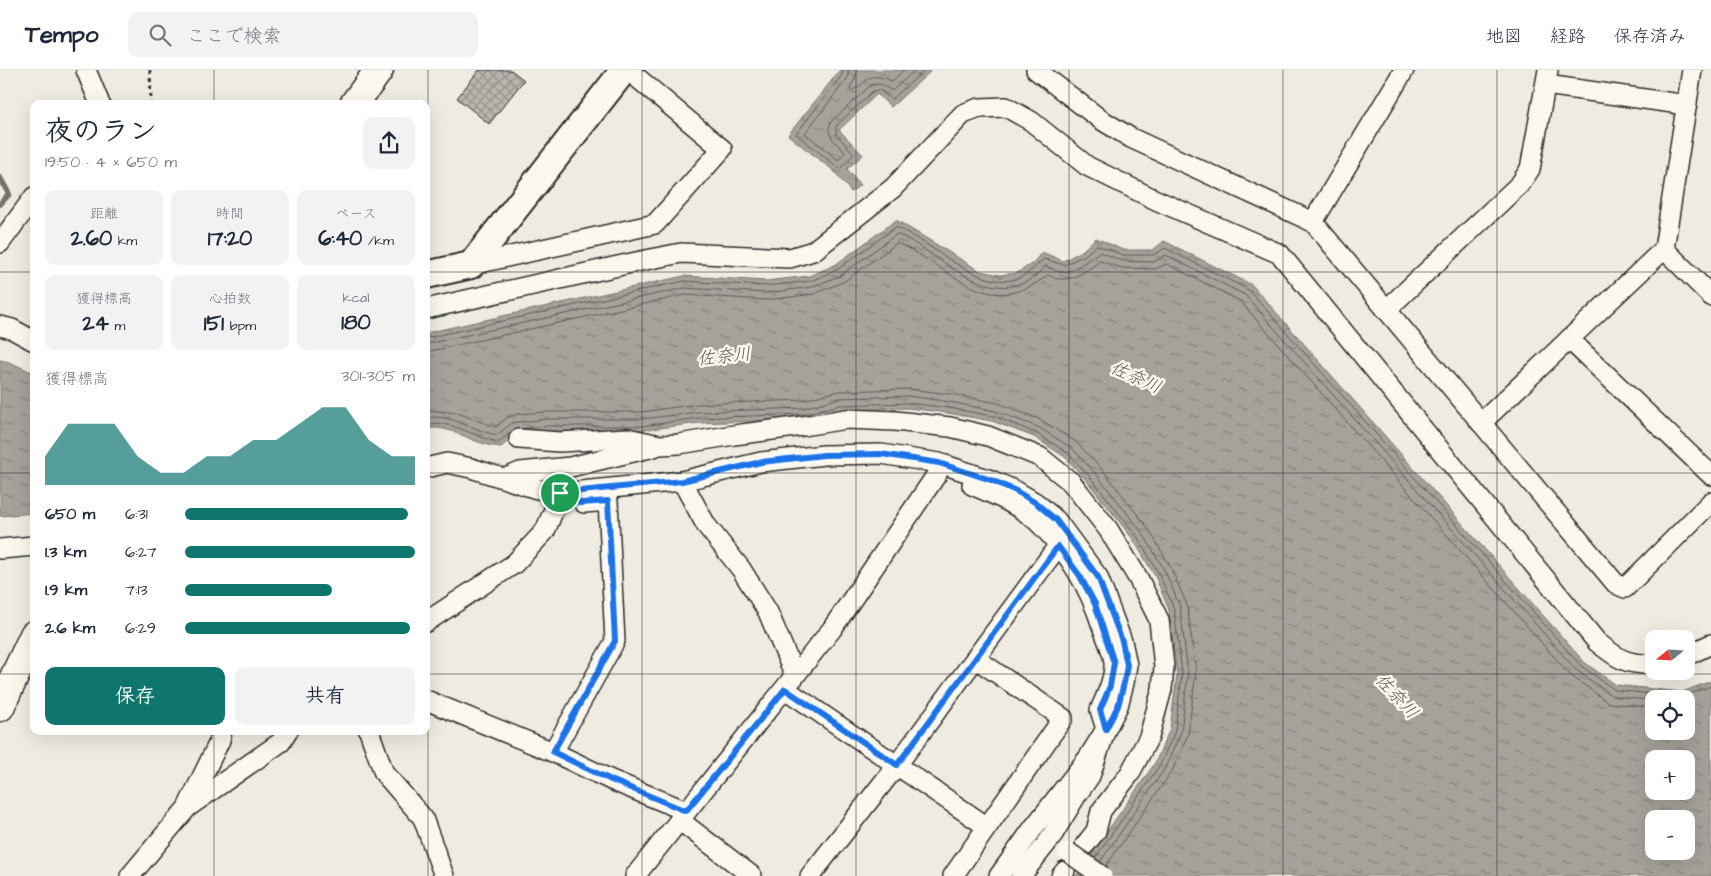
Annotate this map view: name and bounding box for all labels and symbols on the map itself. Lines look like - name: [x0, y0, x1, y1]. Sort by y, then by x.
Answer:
- water label: 佐奈川: [696, 341, 752, 372]
- water label: 佐奈川: [1106, 355, 1166, 400]
- pin: [539, 472, 581, 514]
- north arrow: [1645, 630, 1695, 680]
- water label: 佐奈川: [1369, 668, 1424, 725]

